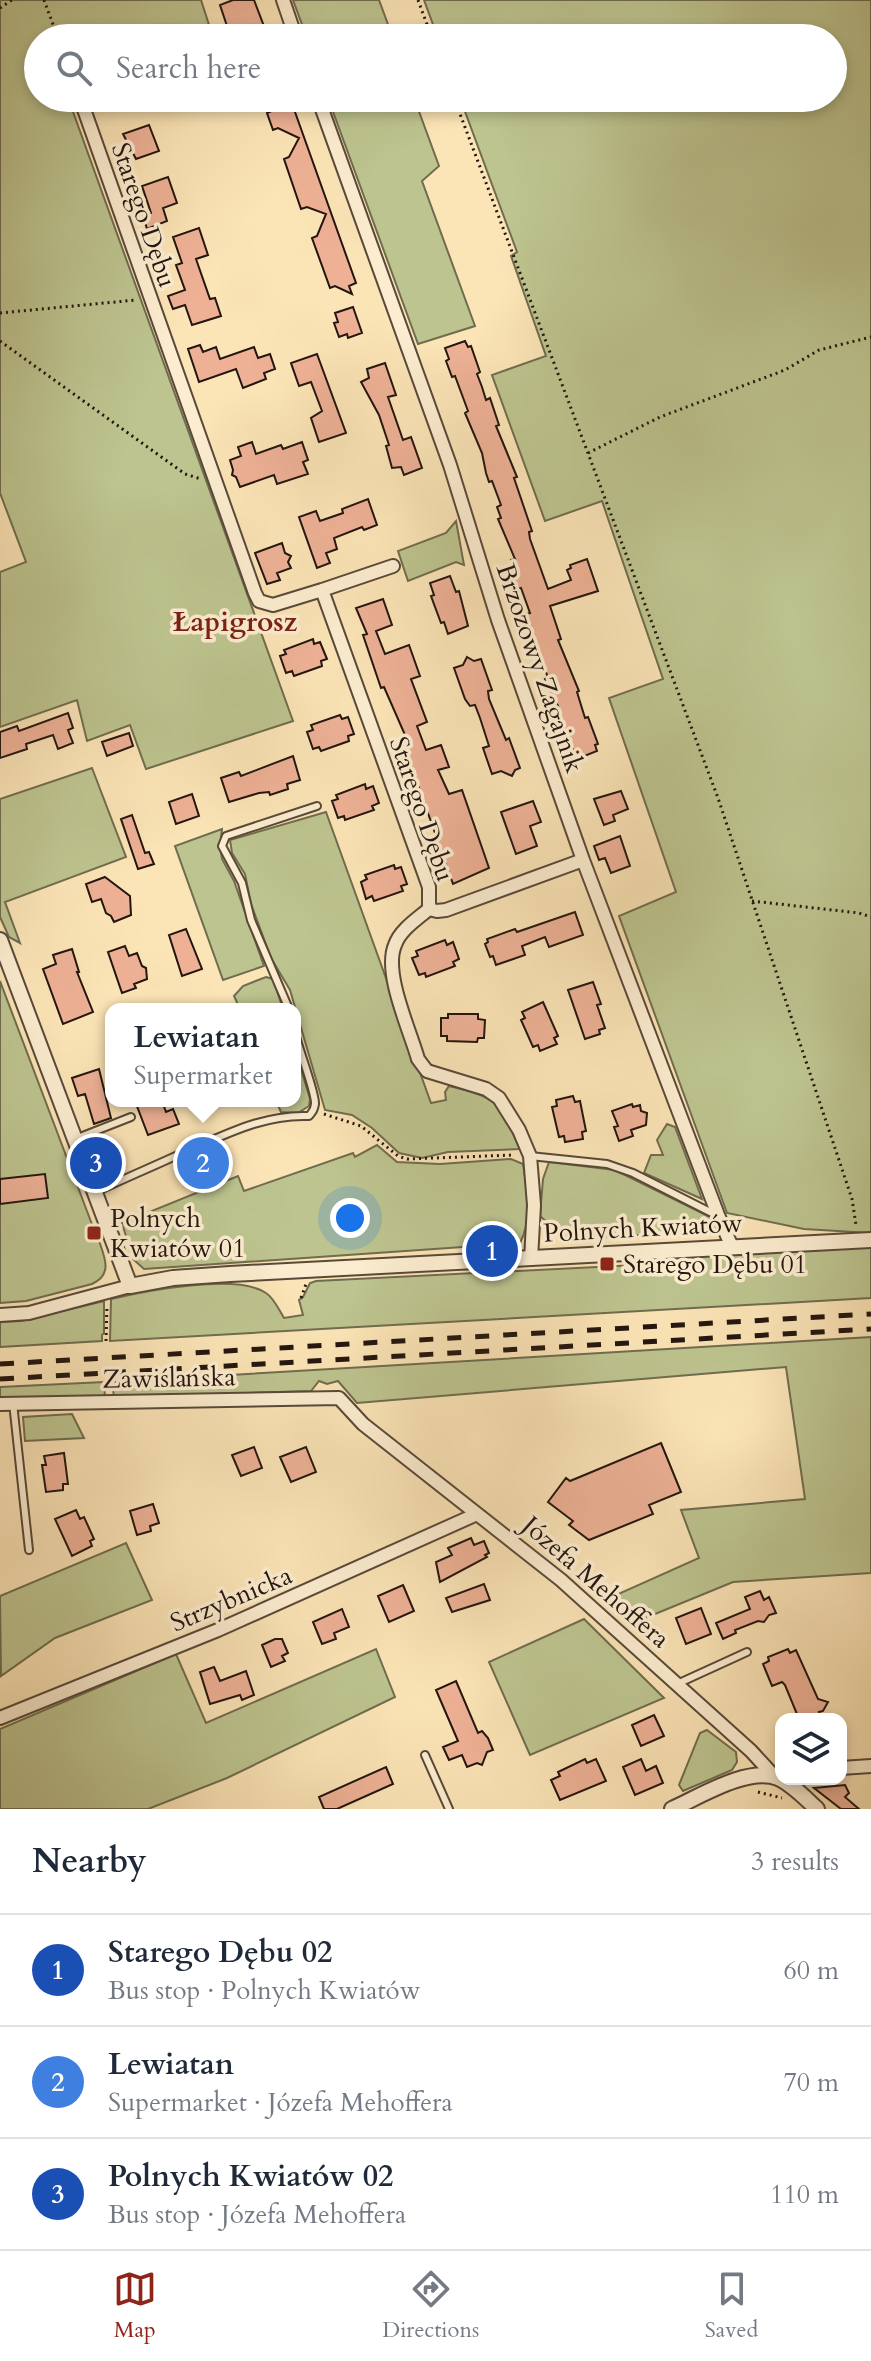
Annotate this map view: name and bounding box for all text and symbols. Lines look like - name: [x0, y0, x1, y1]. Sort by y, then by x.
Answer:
- search box: [24, 24, 847, 112]
- icon: search: [52, 46, 96, 90]
- text: Search here: [116, 48, 261, 89]
- street label: Starego Dębu: [103, 138, 185, 292]
- street label: Brzozowy Zagajnik: [488, 559, 592, 777]
- district label: Łapigrosz: [173, 603, 298, 641]
- street label: Starego Dębu: [381, 732, 463, 886]
- popup: [105, 1003, 301, 1107]
- text: Lewiatan: [133, 1017, 260, 1058]
- text: Supermarket: [133, 1058, 273, 1093]
- pin: 3: [70, 1133, 122, 1193]
- pin: 2: [177, 1133, 229, 1193]
- your location: [330, 1198, 370, 1238]
- place label: Polnych Kwiatów 01: [110, 1201, 245, 1266]
- street label: Polnych Kwiatów: [542, 1205, 744, 1251]
- pin: 1: [466, 1221, 518, 1281]
- marker: Polnych Kwiatów 01: [85, 1224, 103, 1242]
- place label: Starego Dębu 01: [623, 1247, 807, 1282]
- marker: Starego Dębu 01: [598, 1255, 616, 1273]
- street label: Zawiślańska: [102, 1359, 236, 1397]
- street label: Józefa Mehoffera: [512, 1505, 677, 1656]
- street label: Strzybnicka: [165, 1558, 297, 1640]
- map controls: [775, 1713, 847, 1785]
- button: layers: [775, 1713, 847, 1785]
- text: Nearby: [32, 1838, 147, 1884]
- text: 3 results: [751, 1844, 839, 1879]
- text: Starego Dębu 02: [108, 1932, 332, 1973]
- text: 1: [51, 1953, 65, 1988]
- text: 60 m: [783, 1953, 839, 1988]
- text: Bus stop · Polnych Kwiatów: [108, 1973, 421, 2008]
- text: Lewiatan: [108, 2044, 234, 2085]
- text: 2: [51, 2065, 65, 2100]
- text: 70 m: [783, 2065, 839, 2100]
- text: Supermarket · Józefa Mehoffera: [108, 2085, 453, 2120]
- text: Polnych Kwiatów 02: [108, 2156, 393, 2197]
- text: 3: [51, 2177, 65, 2212]
- text: 110 m: [770, 2177, 839, 2212]
- text: Bus stop · Józefa Mehoffera: [108, 2197, 406, 2232]
- tab: Map: [113, 2267, 157, 2345]
- tab: Directions: [382, 2267, 479, 2345]
- tab: Saved: [705, 2267, 758, 2345]

